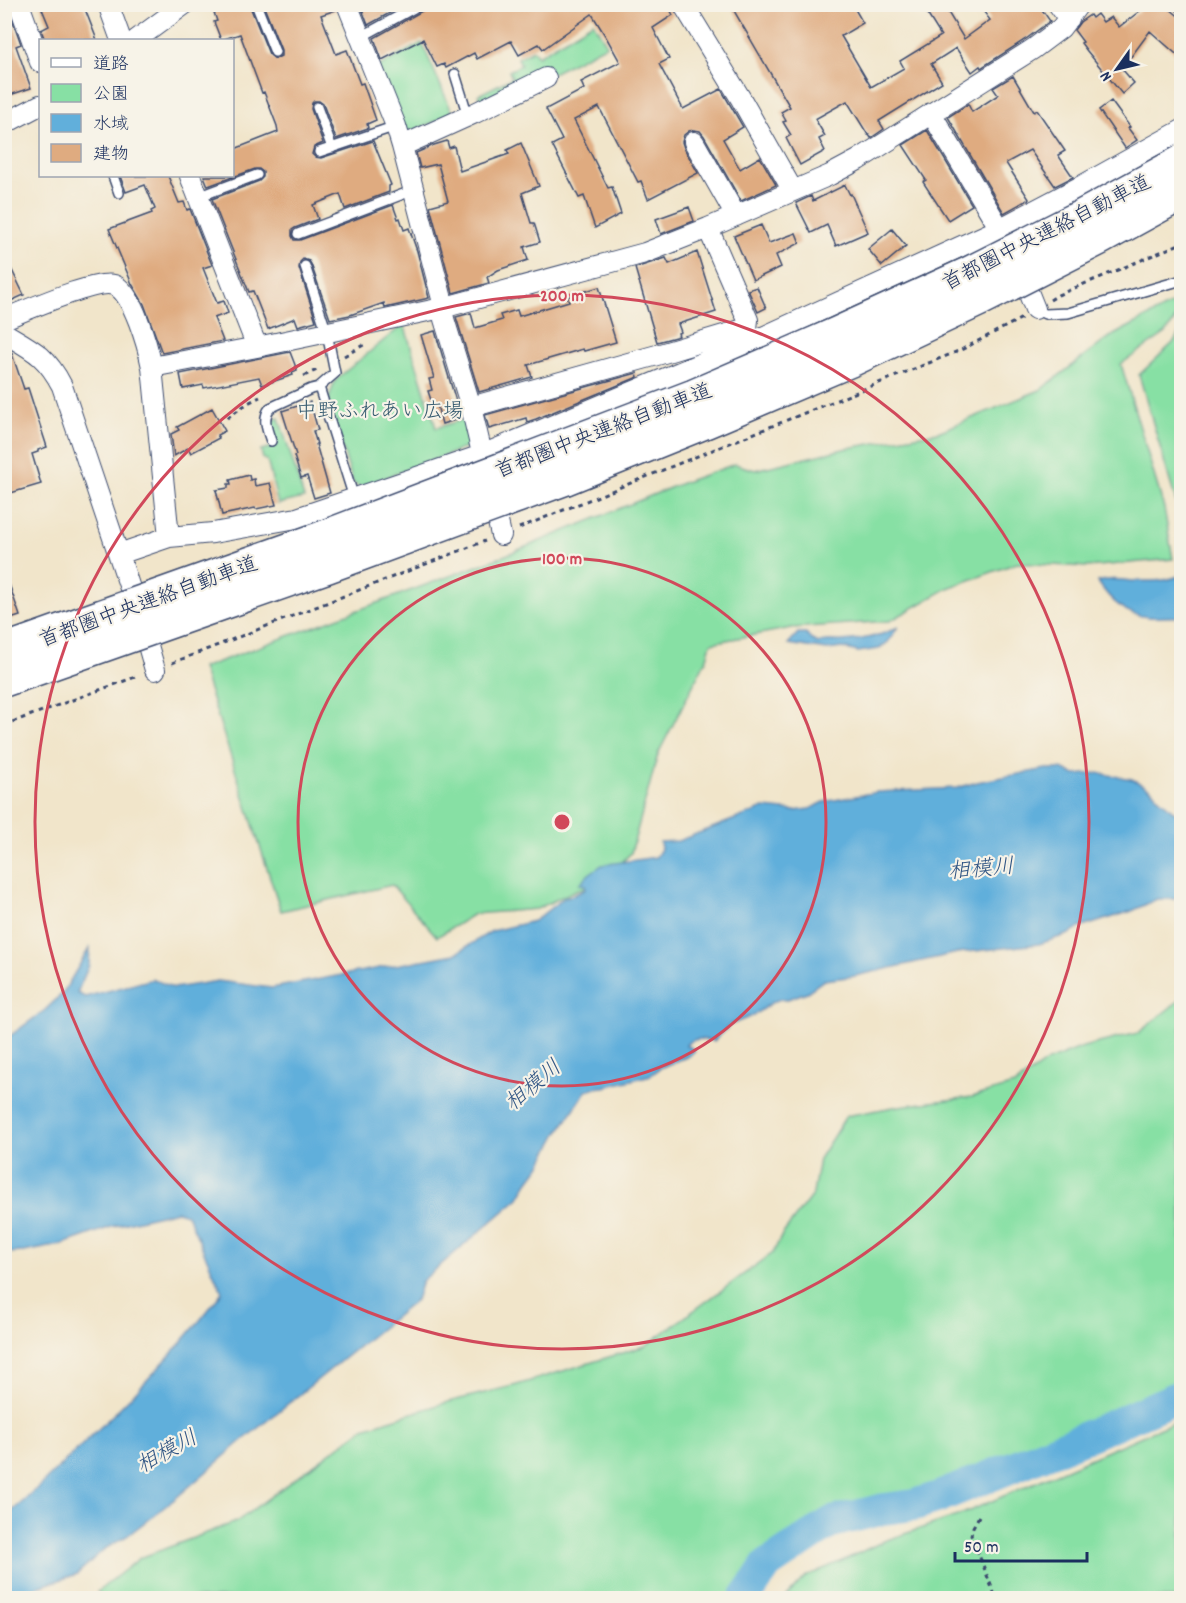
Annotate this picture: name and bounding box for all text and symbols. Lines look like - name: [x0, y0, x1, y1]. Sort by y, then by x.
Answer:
- legend: [39, 39, 234, 177]
- north arrow: [1087, 39, 1147, 99]
- text: 道路: [93, 53, 129, 78]
- text: N: [1095, 66, 1118, 86]
- text: 公園: [93, 83, 129, 108]
- text: 水域: [93, 113, 129, 138]
- text: 建物: [93, 143, 129, 168]
- street label: 首都圏中央連絡自動車道: [938, 169, 1157, 300]
- text: 200 m: [540, 285, 584, 310]
- street label: 首都圏中央連絡自動車道: [491, 377, 717, 488]
- park label: 中野ふれあい広場: [296, 398, 464, 428]
- text: 100 m: [542, 548, 582, 573]
- street label: 首都圏中央連絡自動車道: [35, 550, 263, 657]
- centre of rings: [552, 812, 572, 832]
- water label: 相模川: [947, 852, 1016, 889]
- water label: 相模川: [499, 1054, 569, 1120]
- water label: 相模川: [131, 1424, 204, 1483]
- scale bar: [955, 1525, 1087, 1563]
- text: 50 m: [964, 1536, 999, 1561]

